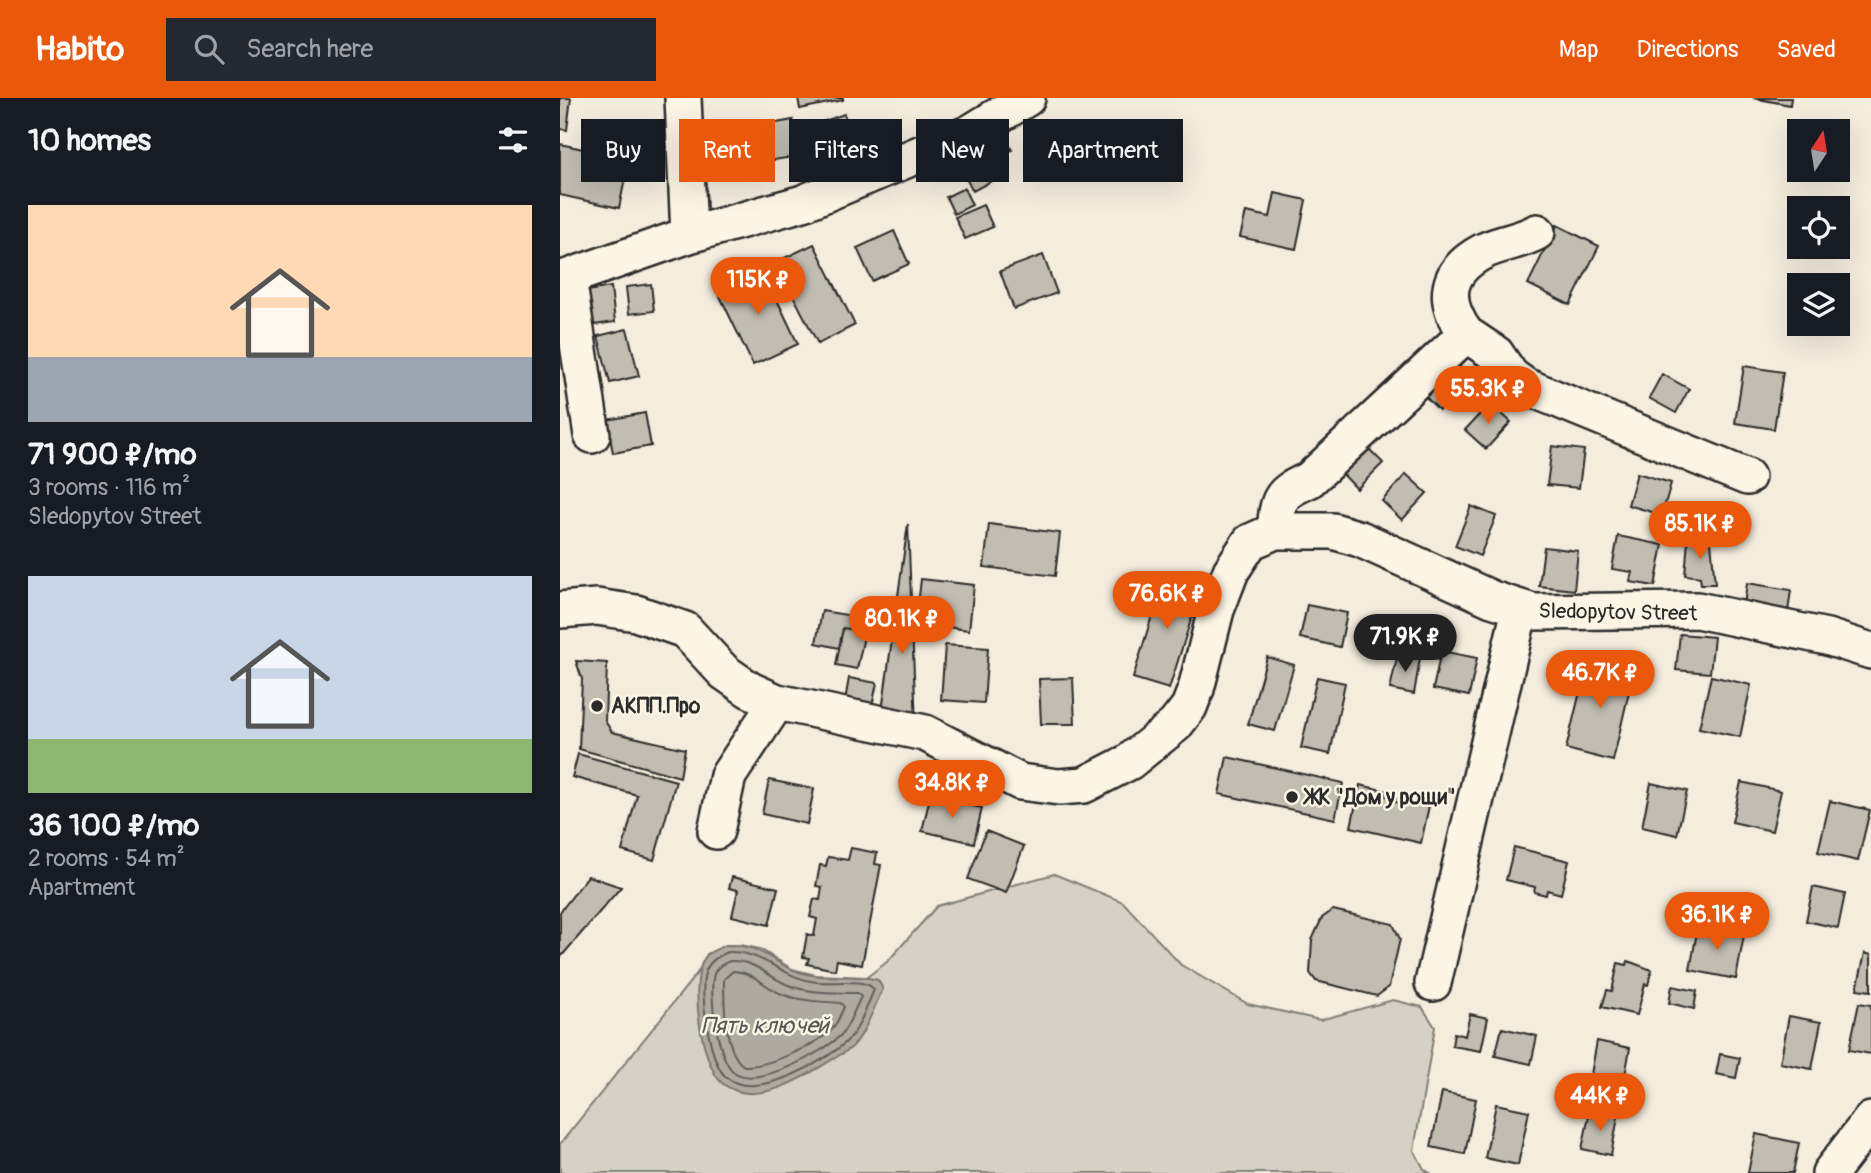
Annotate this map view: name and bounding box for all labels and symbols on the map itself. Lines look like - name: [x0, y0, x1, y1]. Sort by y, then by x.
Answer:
- north arrow: [1787, 119, 1850, 182]
- pin: 115K ₽: [701, 258, 815, 317]
- pin: 55.3K ₽: [1423, 366, 1553, 426]
- pin: 85.1K ₽: [1635, 502, 1765, 561]
- pin: 76.6K ₽: [1102, 572, 1232, 631]
- pin: 80.1K ₽: [837, 596, 967, 656]
- street label: Sledopytov Street: [1539, 598, 1698, 627]
- pin: 71.9K ₽: [1340, 614, 1470, 674]
- pin: 46.7K ₽: [1535, 650, 1665, 710]
- place label: АКПП.Про: [611, 693, 701, 720]
- marker: АКПП.Про: [589, 698, 605, 714]
- pin: 34.8K ₽: [887, 760, 1017, 820]
- place label: ЖК "Дом у рощи": [1302, 784, 1456, 811]
- marker: ЖК "Дом у рощи": [1284, 789, 1300, 805]
- pin: 36.1K ₽: [1652, 892, 1782, 952]
- water label: Пять ключей: [701, 1011, 831, 1040]
- pin: 44K ₽: [1551, 1074, 1649, 1133]

